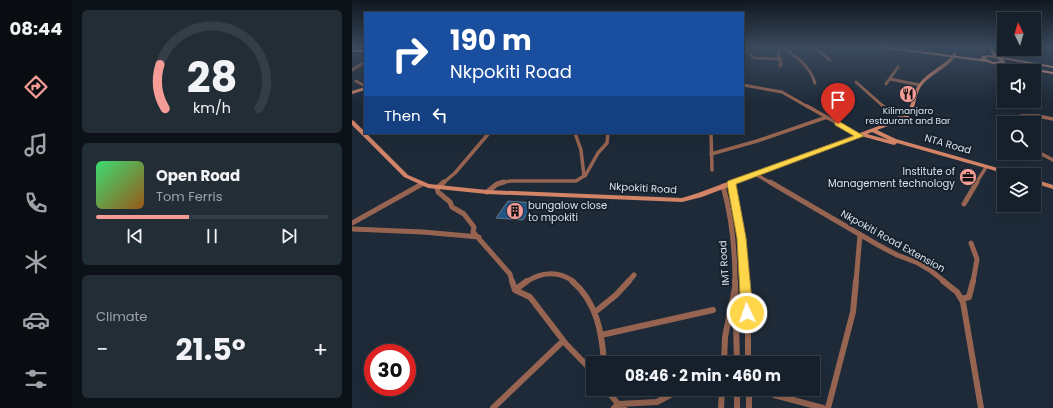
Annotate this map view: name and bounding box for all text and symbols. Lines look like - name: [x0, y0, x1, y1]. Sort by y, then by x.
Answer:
- north arrow: [997, 12, 1041, 56]
- map controls: [997, 12, 1041, 212]
- text: 08:44: [10, 16, 62, 41]
- text: 190 m: [450, 21, 532, 60]
- icon: right: [384, 28, 436, 80]
- text: 28: [187, 48, 237, 107]
- text: Nkpokiti Road: [450, 59, 572, 84]
- button: sound: [997, 64, 1041, 108]
- icon: directions: [22, 73, 50, 101]
- pin: [821, 83, 855, 124]
- restaurant icon: Kilimanjaro restaurant and Bar: [898, 84, 918, 104]
- icon: arrive: [827, 89, 849, 111]
- text: km/h: [193, 98, 231, 118]
- icon: left: [429, 104, 451, 126]
- text: Then: [384, 105, 421, 126]
- place label: Kilimanjaro restaurant and Bar: [866, 105, 951, 127]
- button: search: [997, 116, 1041, 160]
- street label: NTA Road: [923, 130, 973, 158]
- icon: music: [22, 131, 50, 159]
- place label: Institute of Management technology: [828, 164, 955, 191]
- text: Open Road: [156, 165, 240, 186]
- office icon: Institute of Management technology: [958, 167, 978, 187]
- button: layers: [997, 168, 1041, 212]
- street label: Nkpokiti Road: [609, 179, 677, 197]
- text: Tom Ferris: [156, 187, 223, 206]
- icon: phone: [22, 189, 50, 217]
- place label: bungalow close to mpokiti: [528, 198, 607, 225]
- building icon: bungalow close to mpokiti: [505, 201, 525, 221]
- street label: Nkpokiti Road Extension: [838, 206, 948, 276]
- icon: previous: [124, 225, 146, 247]
- icon: pause: [201, 225, 223, 247]
- icon: next: [278, 225, 300, 247]
- street label: IMT Road: [715, 240, 733, 286]
- icon: climate: [22, 248, 50, 276]
- position arrow: [726, 292, 768, 334]
- icon: car: [22, 306, 50, 334]
- text: Climate: [96, 307, 147, 326]
- text: 21.5°: [175, 328, 246, 371]
- text: −: [96, 334, 108, 365]
- text: +: [313, 334, 328, 365]
- speed limit sign: 30: [364, 344, 416, 396]
- icon: filters: [22, 365, 50, 393]
- text: 08:46 · 2 min · 460 m: [625, 365, 781, 386]

